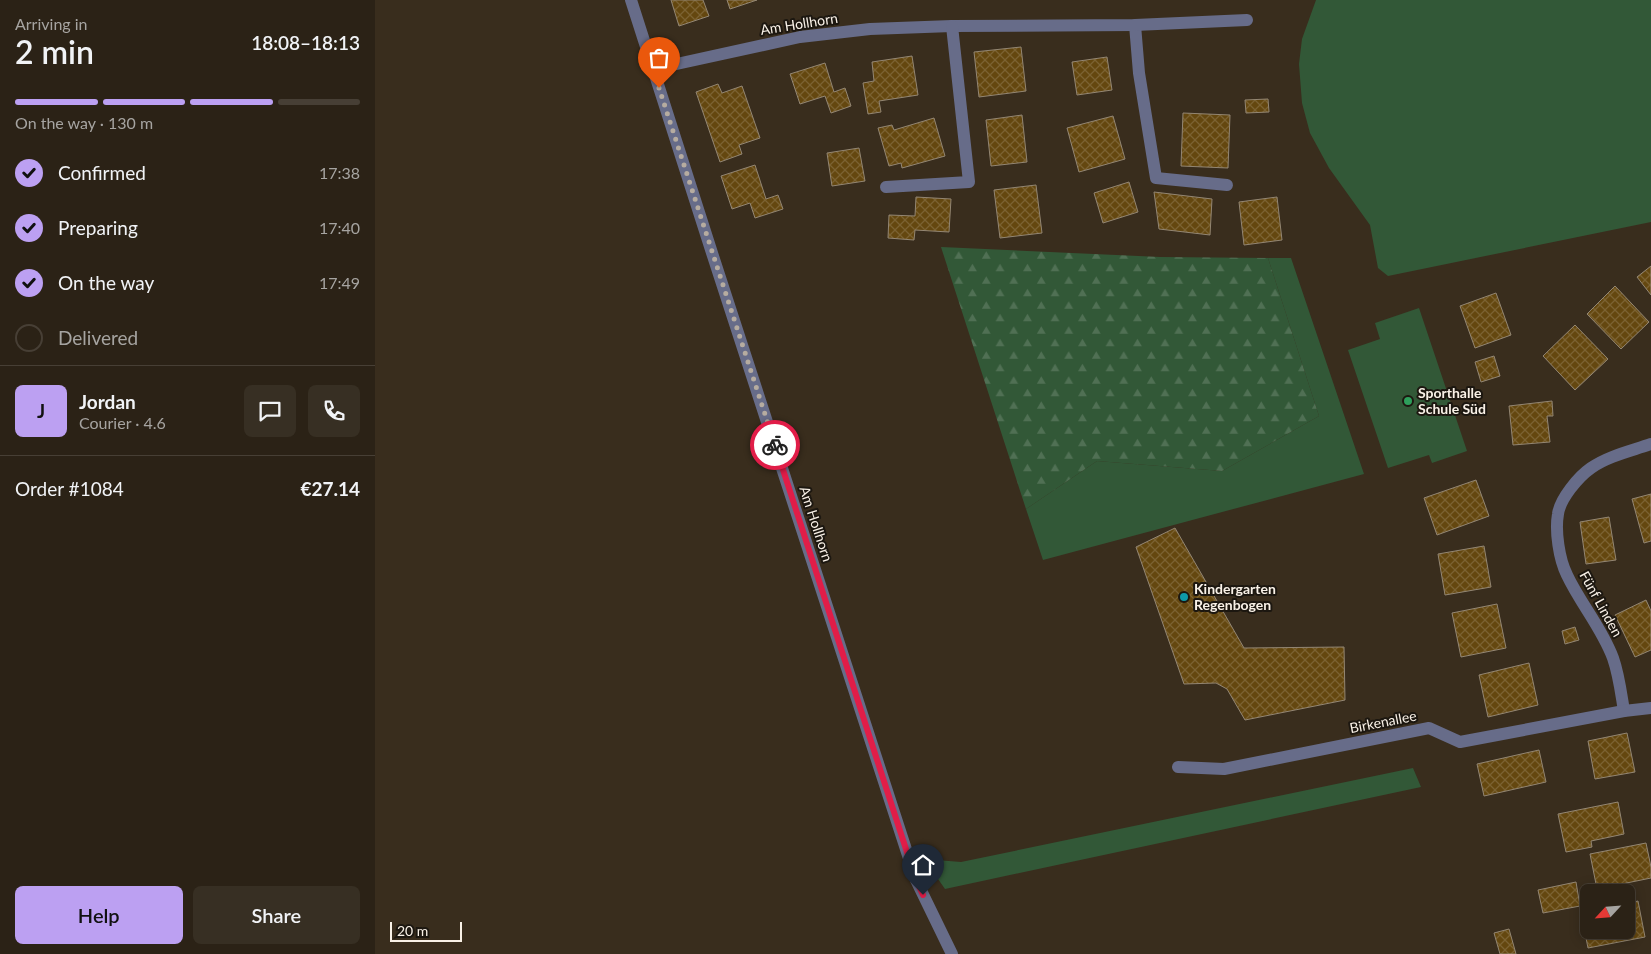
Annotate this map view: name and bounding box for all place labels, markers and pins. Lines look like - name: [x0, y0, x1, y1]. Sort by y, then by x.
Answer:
- pin: [638, 37, 680, 88]
- place label: Sporthalle Schule Süd: [1418, 384, 1486, 417]
- marker: Sporthalle Schule Süd: [1402, 395, 1414, 407]
- place label: Kindergarten Regenbogen: [1194, 580, 1276, 613]
- marker: Kindergarten Regenbogen: [1178, 591, 1190, 603]
- pin: [902, 844, 944, 895]

